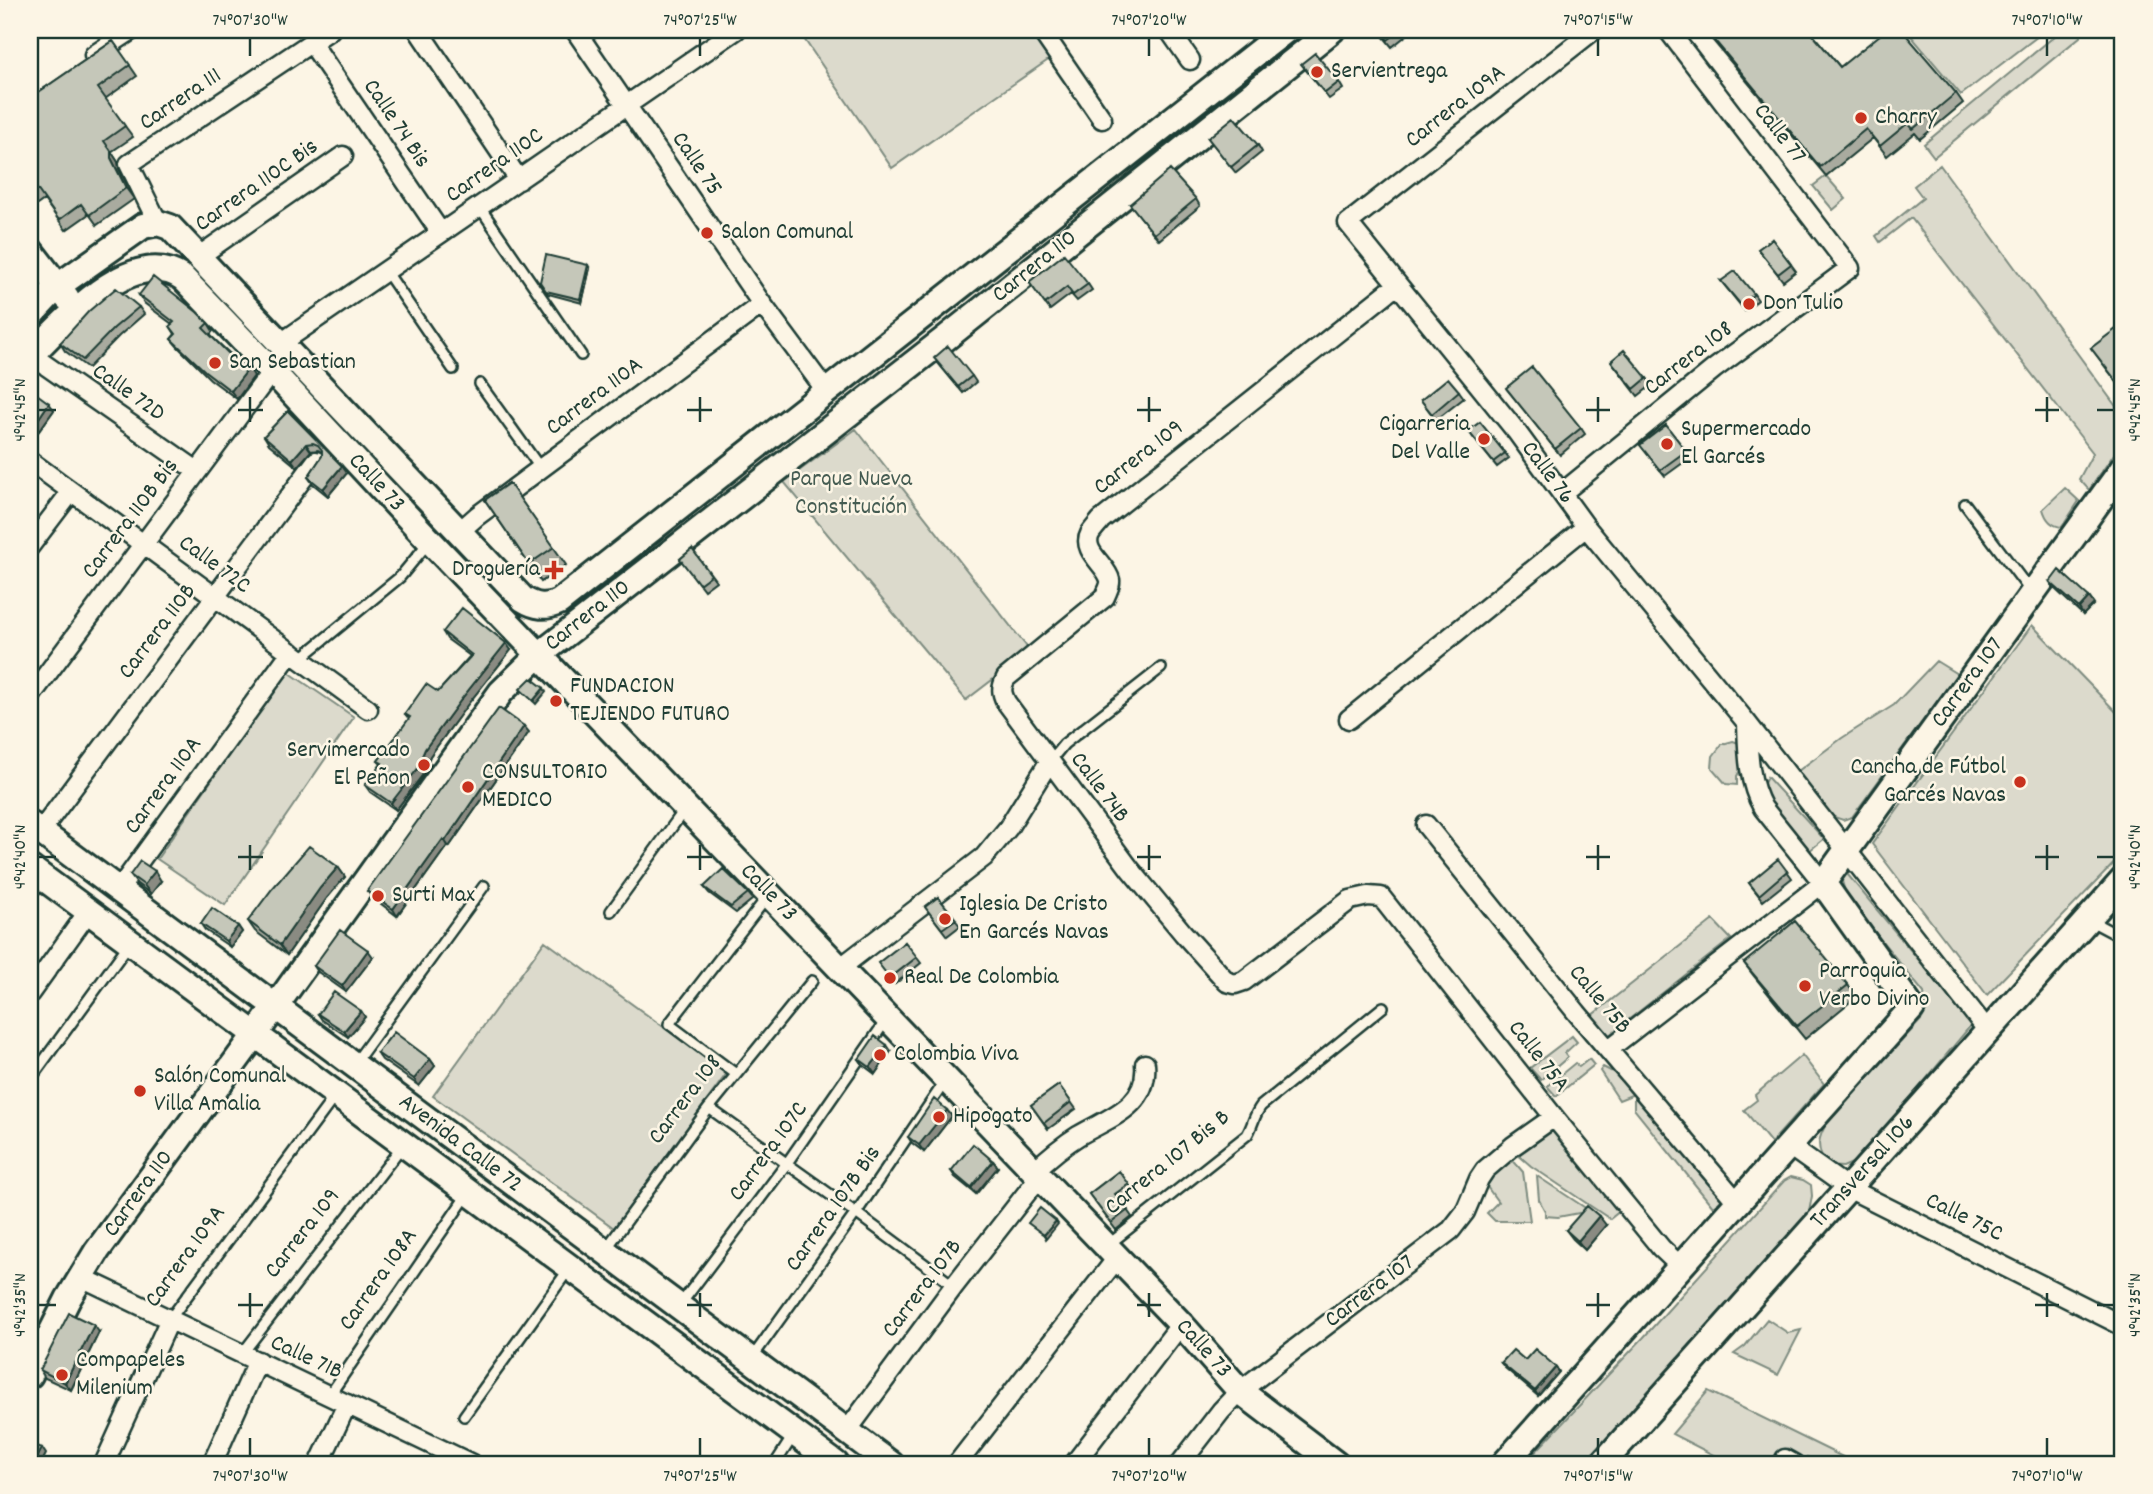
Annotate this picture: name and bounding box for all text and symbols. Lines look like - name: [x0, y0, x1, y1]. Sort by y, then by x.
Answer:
- text: 74°07'30"W: [213, 9, 288, 34]
- text: 74°07'25"W: [663, 9, 737, 34]
- text: 74°07'20"W: [1112, 9, 1187, 34]
- text: 74°07'15"W: [1563, 9, 1633, 34]
- text: 74°07'10"W: [2012, 9, 2083, 34]
- place label: Servientrega: [1331, 55, 1448, 89]
- street label: Carrera 109A: [1398, 57, 1514, 157]
- street label: Carrera 111: [133, 60, 229, 140]
- marker: Servientrega: [1309, 64, 1325, 80]
- street label: Calle 74 Bis: [354, 73, 438, 175]
- street label: Calle 77: [1744, 96, 1814, 172]
- place label: Charry: [1875, 101, 1938, 135]
- marker: Charry: [1853, 110, 1869, 126]
- street label: Carrera 110C: [439, 120, 551, 212]
- street label: Calle 75: [662, 125, 730, 203]
- street label: Carrera 110C Bis: [188, 131, 326, 241]
- place label: Salon Comunal: [721, 216, 854, 250]
- street label: Carrera 110: [985, 222, 1085, 312]
- marker: Salon Comunal: [699, 225, 715, 241]
- place label: Don Tulio: [1763, 287, 1843, 321]
- marker: Don Tulio: [1741, 296, 1757, 312]
- street label: Carrera 108: [1637, 313, 1741, 405]
- place label: San Sebastian: [229, 346, 356, 380]
- street label: Carrera 110A: [539, 349, 651, 445]
- street label: Calle 72D: [84, 355, 172, 431]
- marker: San Sebastian: [207, 355, 223, 371]
- text: 4°42'45"N: [9, 378, 34, 442]
- text: 4°42'45"N: [2124, 378, 2149, 442]
- place label: Cigarreria Del Valle: [1379, 408, 1471, 470]
- street label: Carrera 109: [1087, 412, 1191, 504]
- place label: Supermercado El Garcés: [1681, 413, 1811, 475]
- marker: Cigarreria Del Valle: [1476, 431, 1492, 447]
- street label: Calle 76: [1512, 434, 1582, 512]
- marker: Supermercado El Garcés: [1659, 436, 1675, 452]
- street label: Calle 73: [340, 446, 412, 520]
- street label: Carrera 110B Bis: [74, 451, 188, 587]
- park label: Parque Nueva Constitución: [790, 463, 913, 525]
- street label: Calle 72C: [171, 527, 257, 603]
- place label: Droguería: [452, 553, 541, 587]
- marker: Droguería: [546, 562, 562, 578]
- street label: Carrera 110: [538, 572, 638, 660]
- street label: Carrera 110B: [111, 577, 205, 687]
- street label: Carrera 107: [1923, 631, 2013, 735]
- place label: FUNDACION TEJIENDO FUTURO: [570, 670, 730, 732]
- marker: FUNDACION TEJIENDO FUTURO: [548, 693, 564, 709]
- street label: Carrera 110A: [117, 730, 211, 842]
- place label: Servimercado El Peñon: [287, 734, 410, 796]
- street label: Calle 74B: [1061, 745, 1137, 831]
- place label: Cancha de Fútbol Garcés Navas: [1850, 751, 2006, 813]
- place label: CONSULTORIO MEDICO: [482, 756, 608, 818]
- marker: Servimercado El Peñon: [416, 757, 432, 773]
- marker: Cancha de Fútbol Garcés Navas: [2012, 774, 2028, 790]
- marker: CONSULTORIO MEDICO: [460, 779, 476, 795]
- text: 4°42'40"N: [9, 825, 34, 889]
- text: 4°42'40"N: [2124, 825, 2149, 889]
- street label: Calle 73: [731, 856, 805, 930]
- place label: Surti Max: [392, 879, 475, 913]
- marker: Surti Max: [370, 888, 386, 904]
- place label: Iglesia De Cristo En Garcés Navas: [959, 888, 1109, 950]
- marker: Iglesia De Cristo En Garcés Navas: [937, 911, 953, 927]
- place label: Parroquia Verbo Divino: [1819, 955, 1930, 1017]
- street label: Calle 75B: [1560, 958, 1638, 1042]
- place label: Real De Colombia: [904, 961, 1059, 995]
- marker: Real De Colombia: [882, 970, 898, 986]
- marker: Parroquia Verbo Divino: [1797, 978, 1813, 994]
- street label: Calle 75A: [1499, 1013, 1577, 1101]
- place label: Colombia Viva: [894, 1038, 1019, 1072]
- marker: Colombia Viva: [872, 1047, 888, 1063]
- street label: Carrera 108: [641, 1048, 731, 1152]
- place label: Salón Comunal Villa Amalia: [154, 1060, 287, 1122]
- marker: Salón Comunal Villa Amalia: [132, 1083, 148, 1099]
- street label: Avenida Calle 72: [391, 1086, 529, 1202]
- street label: Carrera 107C: [721, 1095, 817, 1209]
- place label: Hipogato: [953, 1100, 1033, 1134]
- street label: Carrera 107 Bis B: [1098, 1102, 1238, 1224]
- street label: Transversal 106: [1802, 1107, 1924, 1237]
- marker: Hipogato: [931, 1109, 947, 1125]
- street label: Carrera 107B Bis: [778, 1139, 890, 1279]
- street label: Carrera 110: [96, 1143, 182, 1245]
- street label: Carrera 109: [257, 1182, 349, 1286]
- street label: Calle 75C: [1919, 1185, 2009, 1251]
- street label: Carrera 109A: [137, 1199, 235, 1315]
- street label: Carrera 108A: [331, 1222, 427, 1338]
- street label: Carrera 107B: [875, 1232, 971, 1346]
- street label: Carrera 107: [1318, 1247, 1422, 1337]
- text: 4°42'35"N: [9, 1273, 34, 1337]
- text: 4°42'35"N: [2124, 1273, 2149, 1337]
- street label: Calle 73: [1167, 1311, 1239, 1387]
- street label: Calle 71B: [264, 1326, 348, 1390]
- place label: Compapeles Milenium: [76, 1344, 185, 1406]
- marker: Compapeles Milenium: [54, 1367, 70, 1383]
- text: 74°07'30"W: [213, 1465, 288, 1490]
- text: 74°07'25"W: [663, 1465, 737, 1490]
- text: 74°07'20"W: [1112, 1465, 1187, 1490]
- text: 74°07'15"W: [1563, 1465, 1633, 1490]
- text: 74°07'10"W: [2012, 1465, 2083, 1490]

